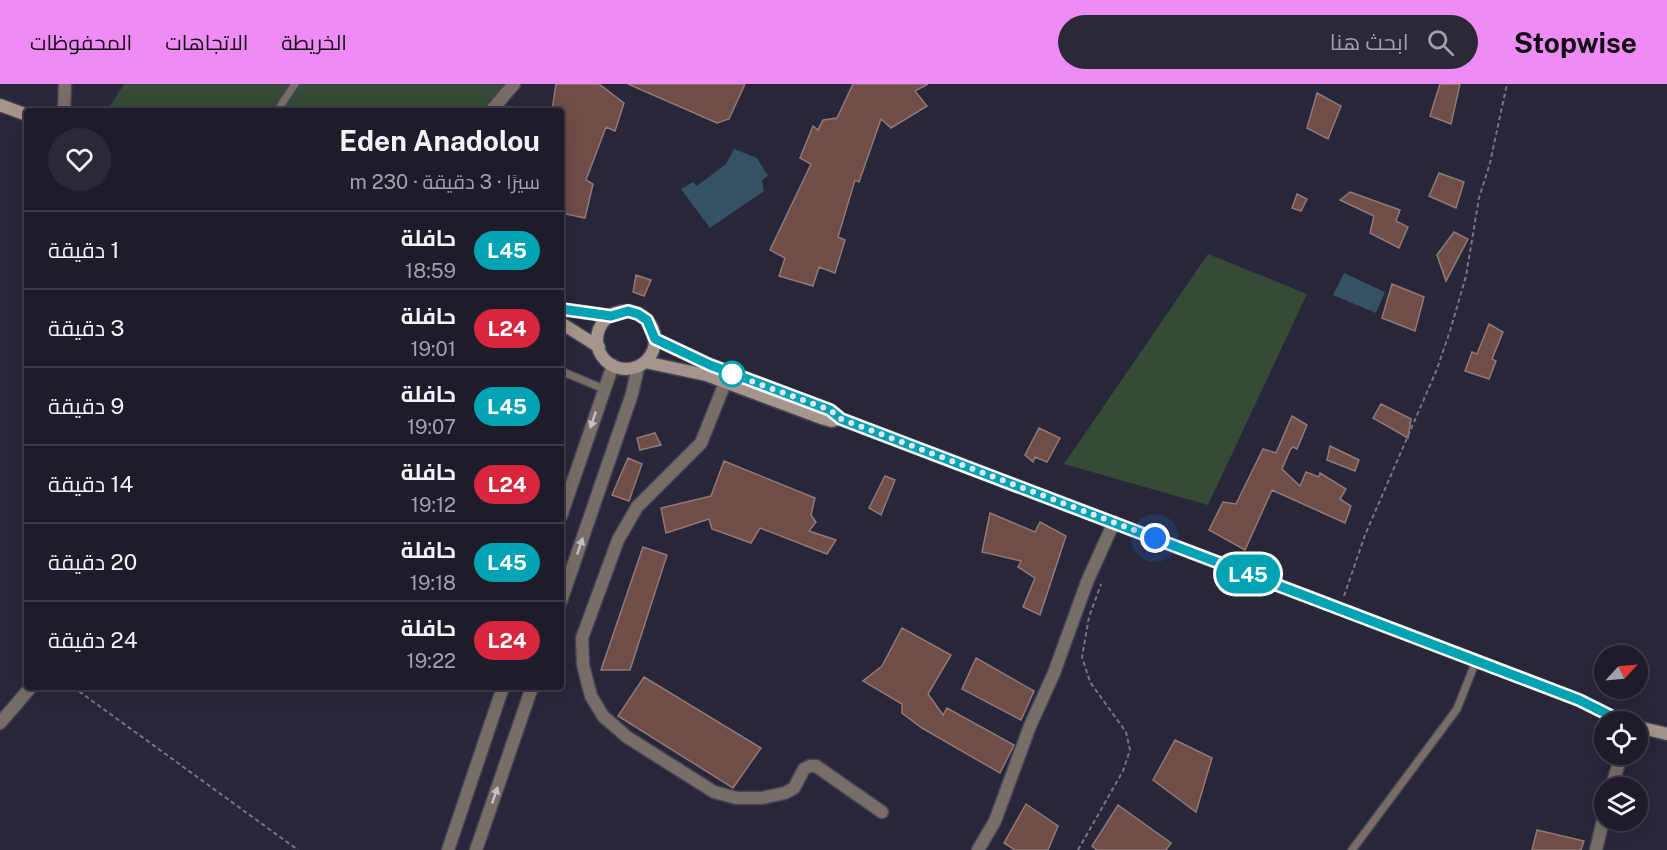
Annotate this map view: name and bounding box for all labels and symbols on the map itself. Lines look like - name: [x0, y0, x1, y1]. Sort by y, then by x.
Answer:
- unlabelled marker: [719, 361, 745, 387]
- one-way arrow: [588, 411, 598, 429]
- your location: [1140, 523, 1170, 553]
- one-way arrow: [575, 537, 585, 555]
- line badge: L45: [1214, 554, 1282, 594]
- north arrow: [1594, 645, 1648, 699]
- one-way arrow: [491, 786, 500, 804]

